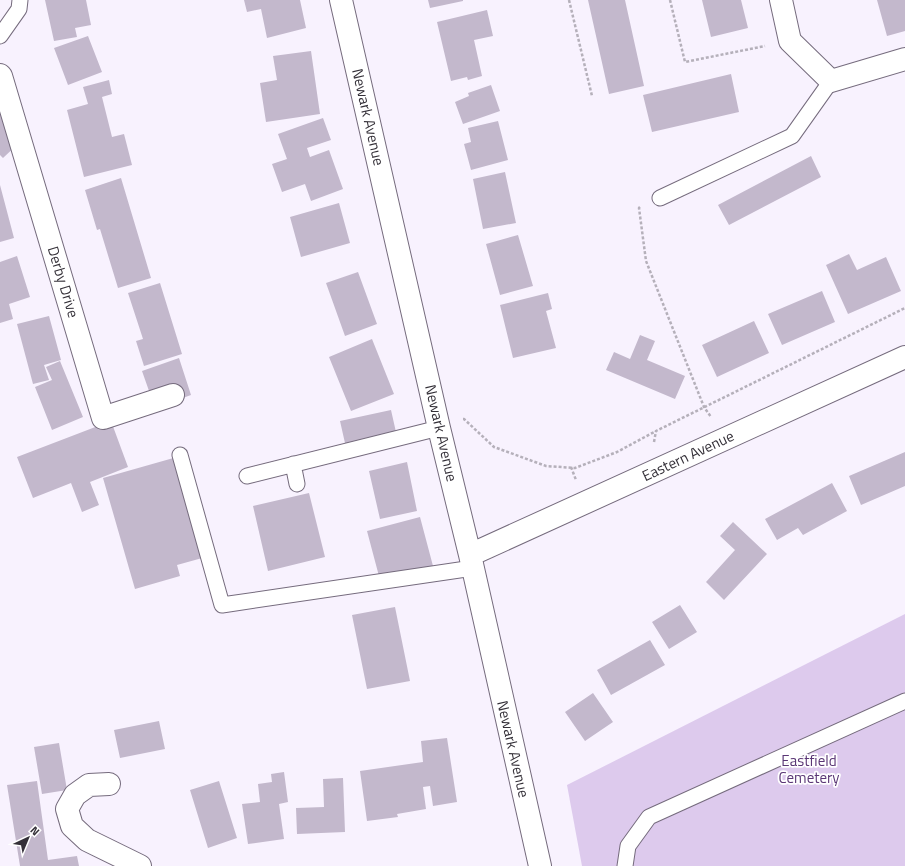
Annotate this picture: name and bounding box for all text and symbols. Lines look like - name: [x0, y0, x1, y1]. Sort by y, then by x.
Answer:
- street label: Newark Avenue: [346, 66, 391, 168]
- street label: Derby Drive: [42, 243, 85, 320]
- street label: Newark Avenue: [419, 382, 464, 484]
- street label: Eastern Avenue: [638, 424, 738, 487]
- street label: Newark Avenue: [491, 698, 536, 800]
- park label: Eastfield Cemetery: [779, 749, 839, 789]
- north arrow: [8, 818, 48, 858]
- text: N: [27, 822, 43, 839]

